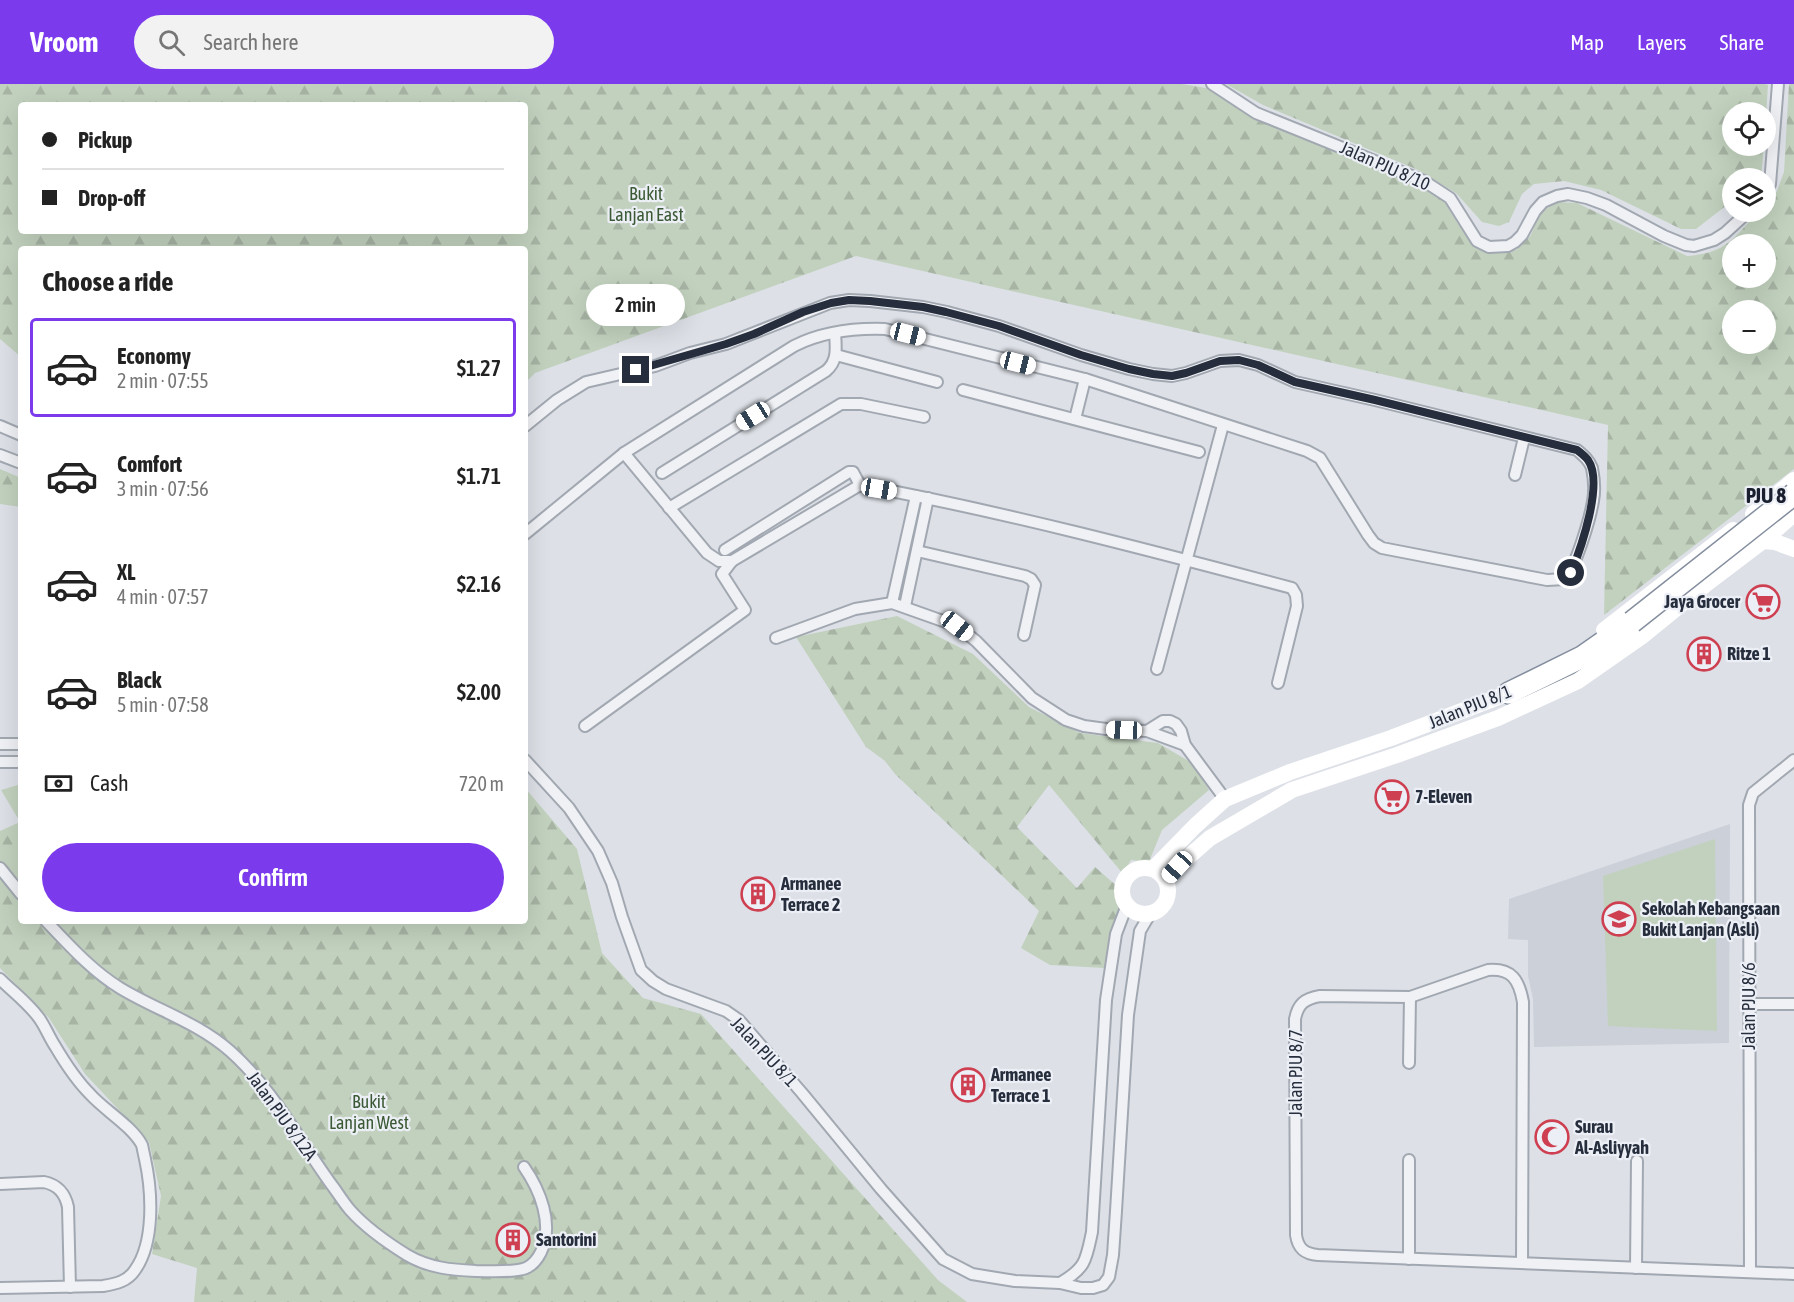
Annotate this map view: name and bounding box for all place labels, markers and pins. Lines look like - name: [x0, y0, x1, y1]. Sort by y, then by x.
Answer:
- supermarket icon: Jaya Grocer: [1745, 584, 1781, 620]
- place label: Jaya Grocer: [1663, 591, 1741, 612]
- building icon: Ritze 1: [1686, 636, 1722, 672]
- place label: Ritze 1: [1727, 643, 1771, 664]
- supermarket icon: 7-Eleven: [1374, 779, 1410, 815]
- place label: 7-Eleven: [1415, 786, 1473, 807]
- place label: Armanee Terrace 2: [780, 873, 841, 915]
- building icon: Armanee Terrace 2: [740, 876, 776, 912]
- place label: Sekolah Kebangsaan Bukit Lanjan (Asli): [1642, 898, 1780, 940]
- school or university icon: Sekolah Kebangsaan Bukit Lanjan (Asli): [1601, 901, 1637, 937]
- place label: Armanee Terrace 1: [990, 1064, 1051, 1106]
- building icon: Armanee Terrace 1: [950, 1067, 986, 1103]
- place label: Surau Al-Asliyyah: [1574, 1116, 1649, 1158]
- mosque icon: Surau Al-Asliyyah: [1534, 1119, 1570, 1155]
- building icon: Santorini: [495, 1222, 531, 1258]
- place label: Santorini: [536, 1229, 596, 1250]

